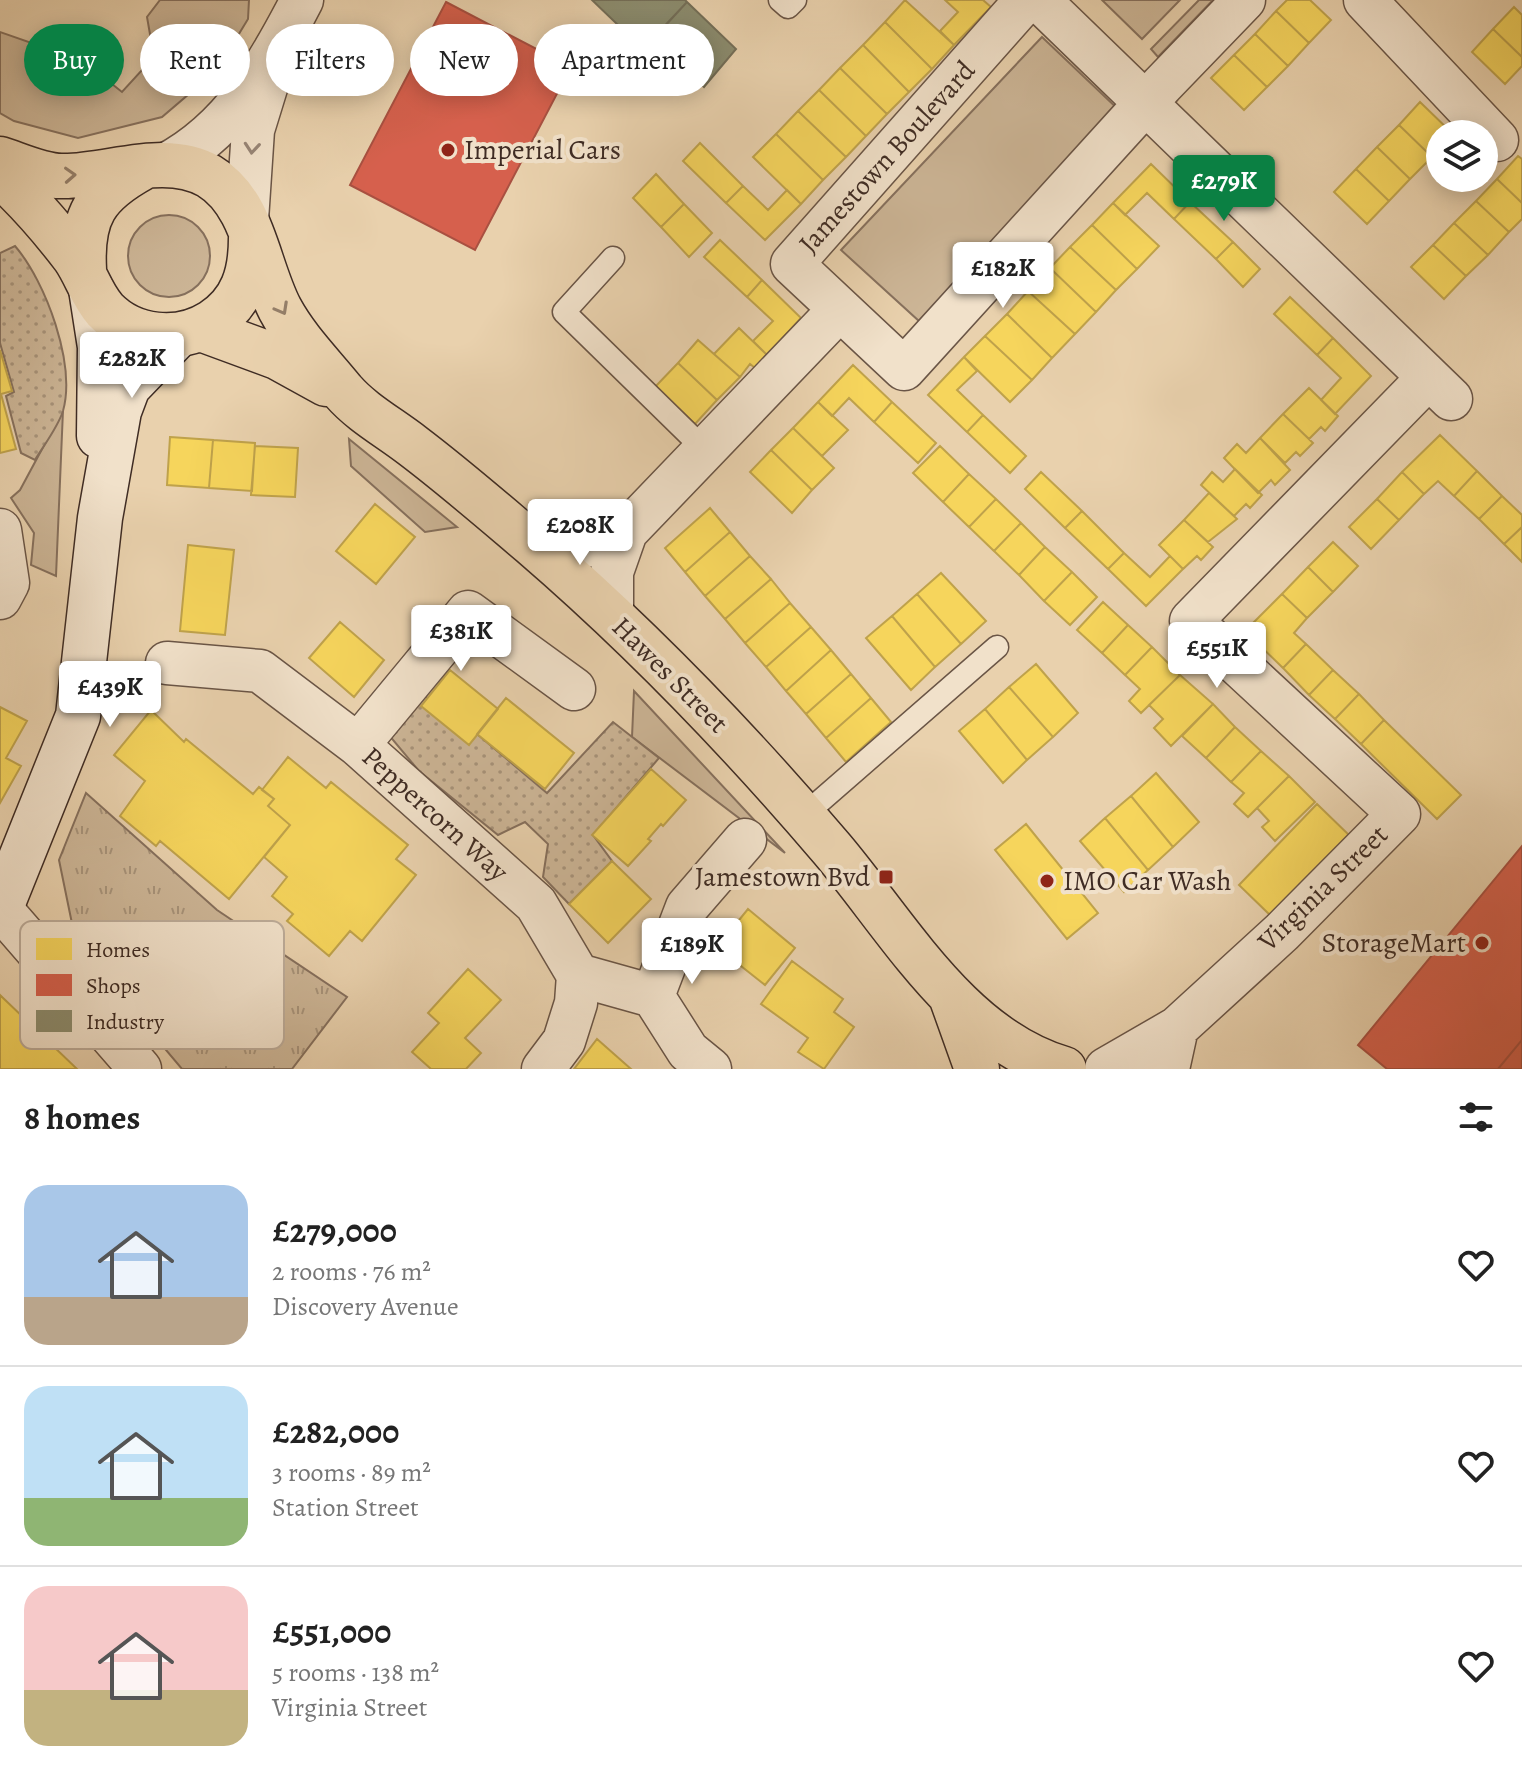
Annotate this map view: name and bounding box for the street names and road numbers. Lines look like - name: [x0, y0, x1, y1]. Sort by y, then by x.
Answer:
- street label: Jamestown Boulevard: [790, 52, 984, 262]
- street label: Hawes Street: [603, 608, 737, 742]
- street label: Peppercorn Way: [353, 738, 517, 890]
- street label: Virginia Street: [1249, 816, 1396, 960]

